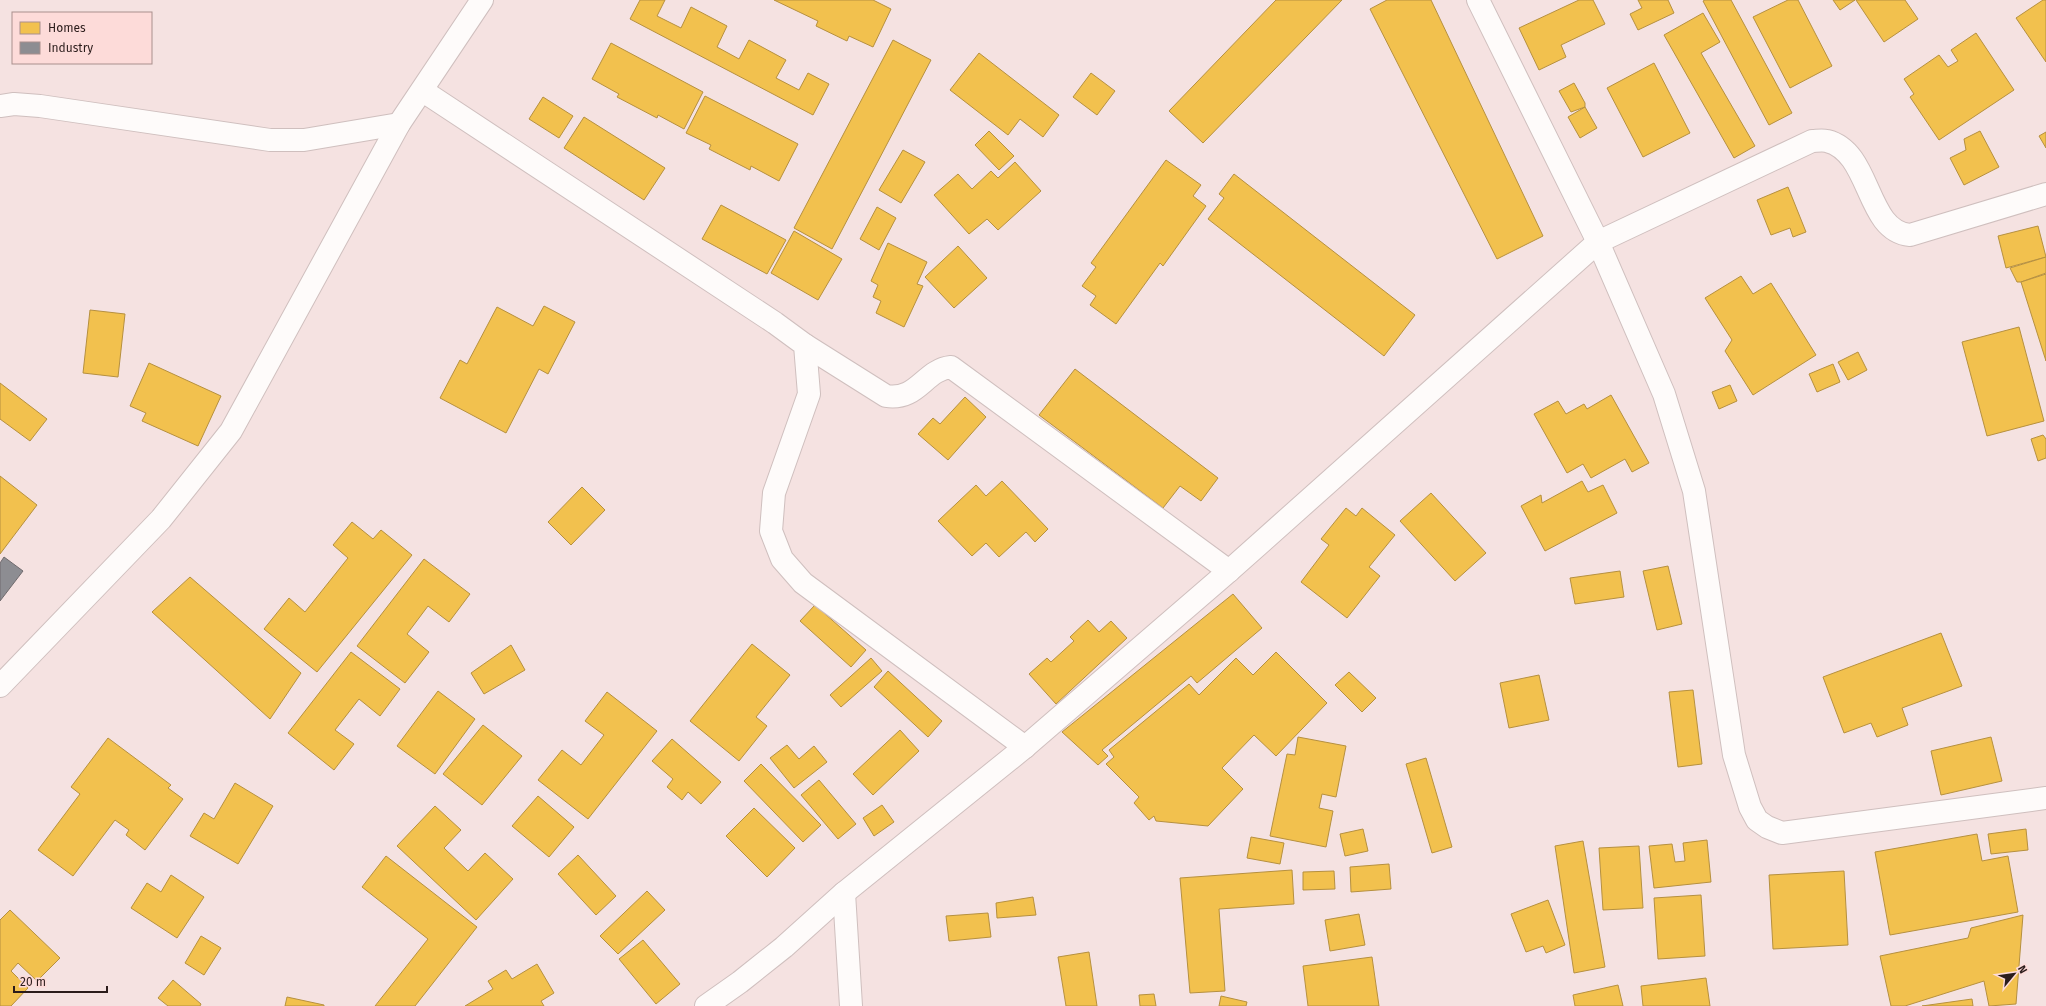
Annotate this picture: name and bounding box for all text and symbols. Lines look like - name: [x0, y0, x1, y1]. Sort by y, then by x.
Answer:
- legend: [12, 12, 152, 64]
- text: Homes: [48, 21, 86, 35]
- text: Industry: [48, 41, 93, 55]
- north arrow: [1994, 954, 2034, 994]
- text: N: [2015, 963, 2030, 976]
- scale bar: [14, 968, 107, 994]
- text: 20 m: [20, 975, 46, 989]

